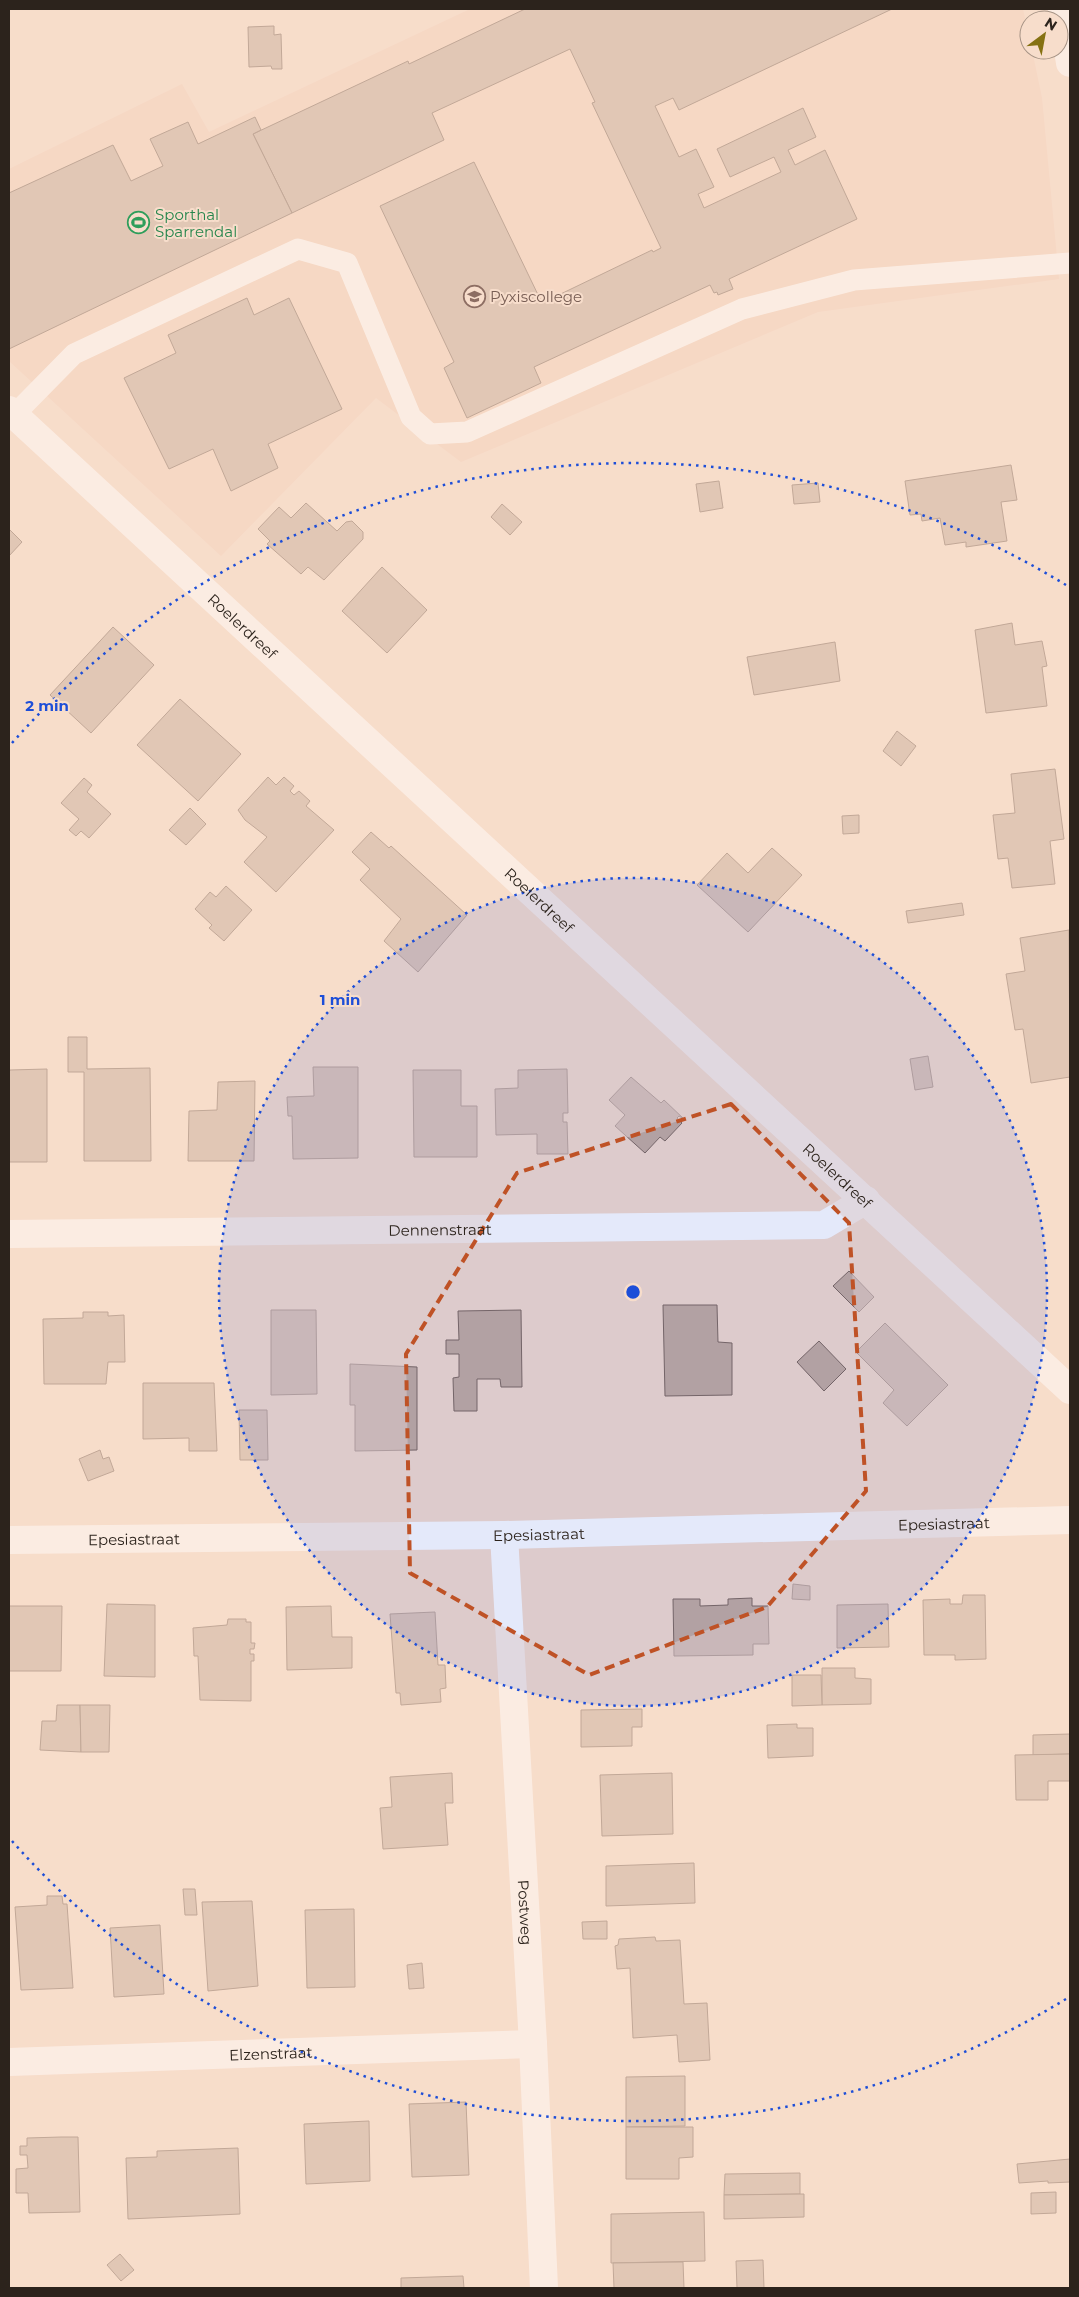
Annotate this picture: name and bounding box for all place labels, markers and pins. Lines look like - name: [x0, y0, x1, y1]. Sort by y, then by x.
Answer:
- place label: Sporthal Sparrendal: [155, 205, 237, 241]
- sports icon: Sporthal Sparrendal: [127, 211, 151, 235]
- school or university icon: Pyxiscollege: [462, 284, 486, 308]
- place label: Pyxiscollege: [490, 287, 582, 306]
- centre of rings: [624, 1283, 642, 1301]

